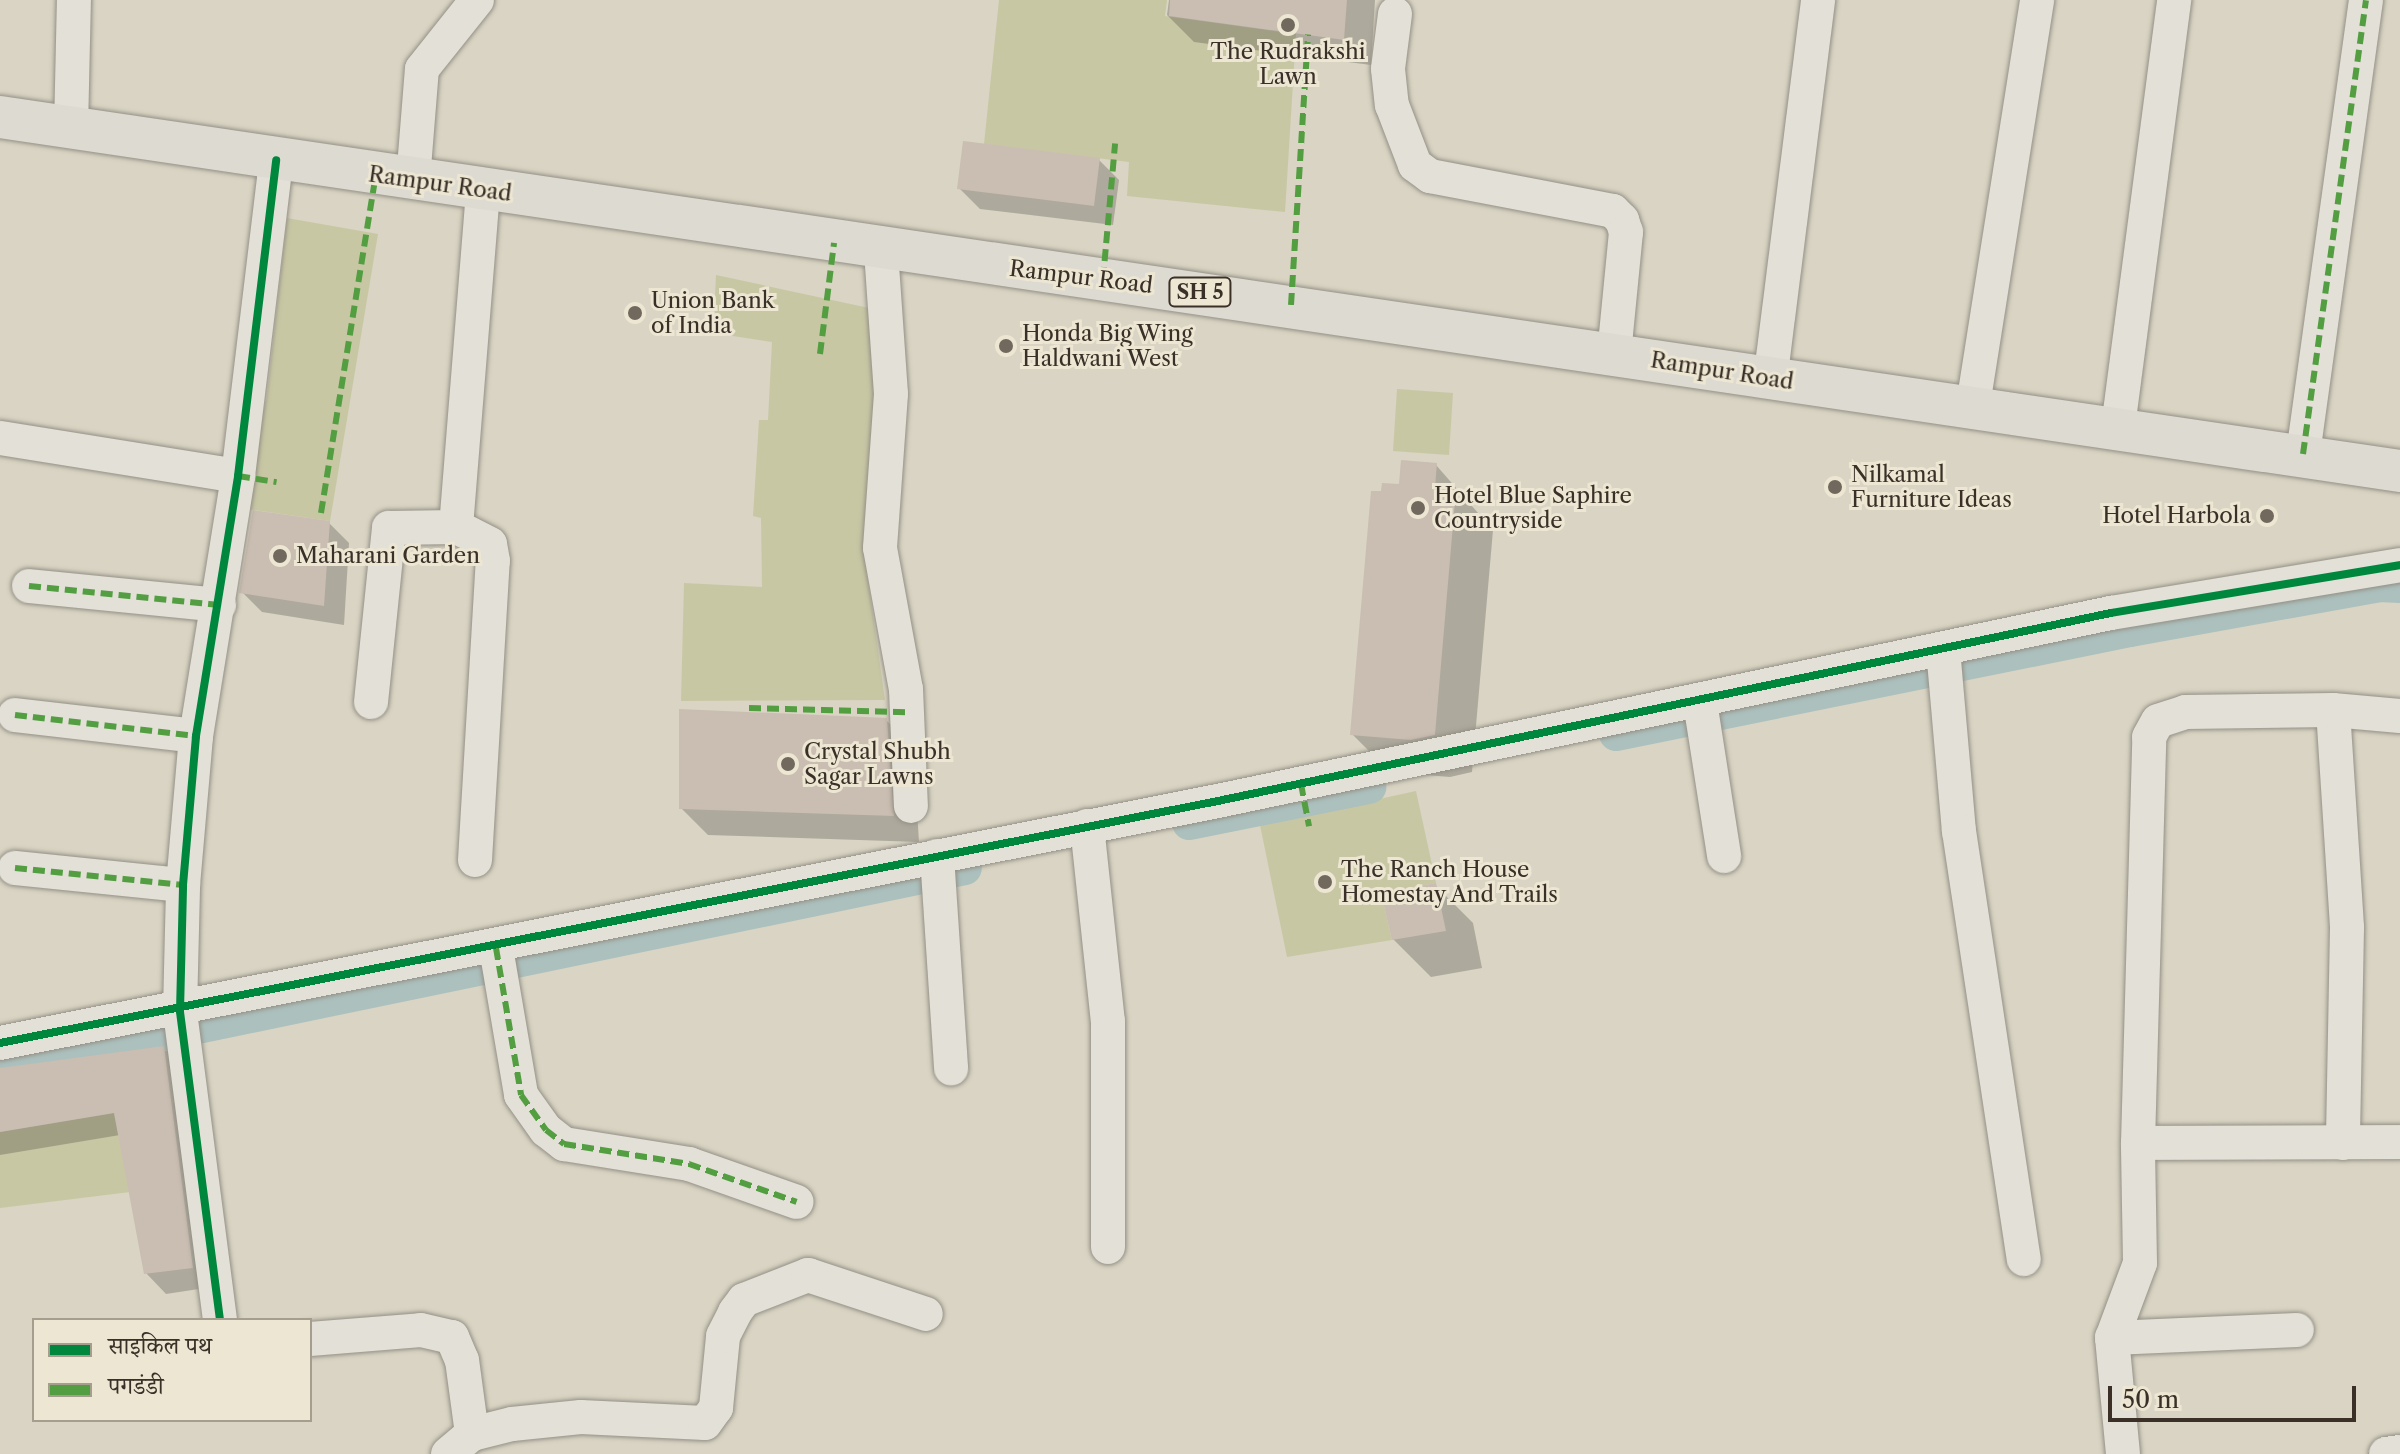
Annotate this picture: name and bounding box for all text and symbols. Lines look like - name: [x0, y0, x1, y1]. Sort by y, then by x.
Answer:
- marker: The Rudrakshi Lawn: [1279, 16, 1297, 34]
- place label: The Rudrakshi Lawn: [1210, 38, 1366, 90]
- street label: Rampur Road: [366, 161, 514, 207]
- street label: Rampur Road: [1008, 255, 1154, 299]
- road number: SH 5: [1168, 276, 1232, 308]
- place label: Union Bank of India: [651, 287, 774, 338]
- marker: Union Bank of India: [626, 304, 644, 322]
- place label: Honda Big Wing Haldwani West: [1022, 320, 1194, 372]
- marker: Honda Big Wing Haldwani West: [997, 337, 1015, 355]
- street label: Rampur Road: [1648, 347, 1796, 395]
- place label: Nilkamal Furniture Ideas: [1851, 461, 2012, 512]
- marker: Nilkamal Furniture Ideas: [1826, 478, 1844, 496]
- place label: Hotel Blue Saphire Countryside: [1434, 482, 1632, 534]
- marker: Hotel Blue Saphire Countryside: [1409, 499, 1427, 517]
- place label: Hotel Harbola: [2102, 503, 2251, 529]
- marker: Hotel Harbola: [2258, 507, 2276, 525]
- place label: Maharani Garden: [296, 543, 480, 569]
- marker: Maharani Garden: [271, 547, 289, 565]
- place label: Crystal Shubh Sagar Lawns: [804, 738, 951, 790]
- marker: Crystal Shubh Sagar Lawns: [779, 755, 797, 773]
- place label: The Ranch House Homestay And Trails: [1341, 856, 1560, 908]
- marker: The Ranch House Homestay And Trails: [1316, 873, 1334, 891]
- legend: [32, 1318, 312, 1422]
- text: साइकिल पथ: [108, 1331, 212, 1360]
- scale bar: [2112, 1370, 2360, 1420]
- text: पगडंडी: [108, 1371, 164, 1400]
- text: 50 m: [2122, 1385, 2179, 1414]

